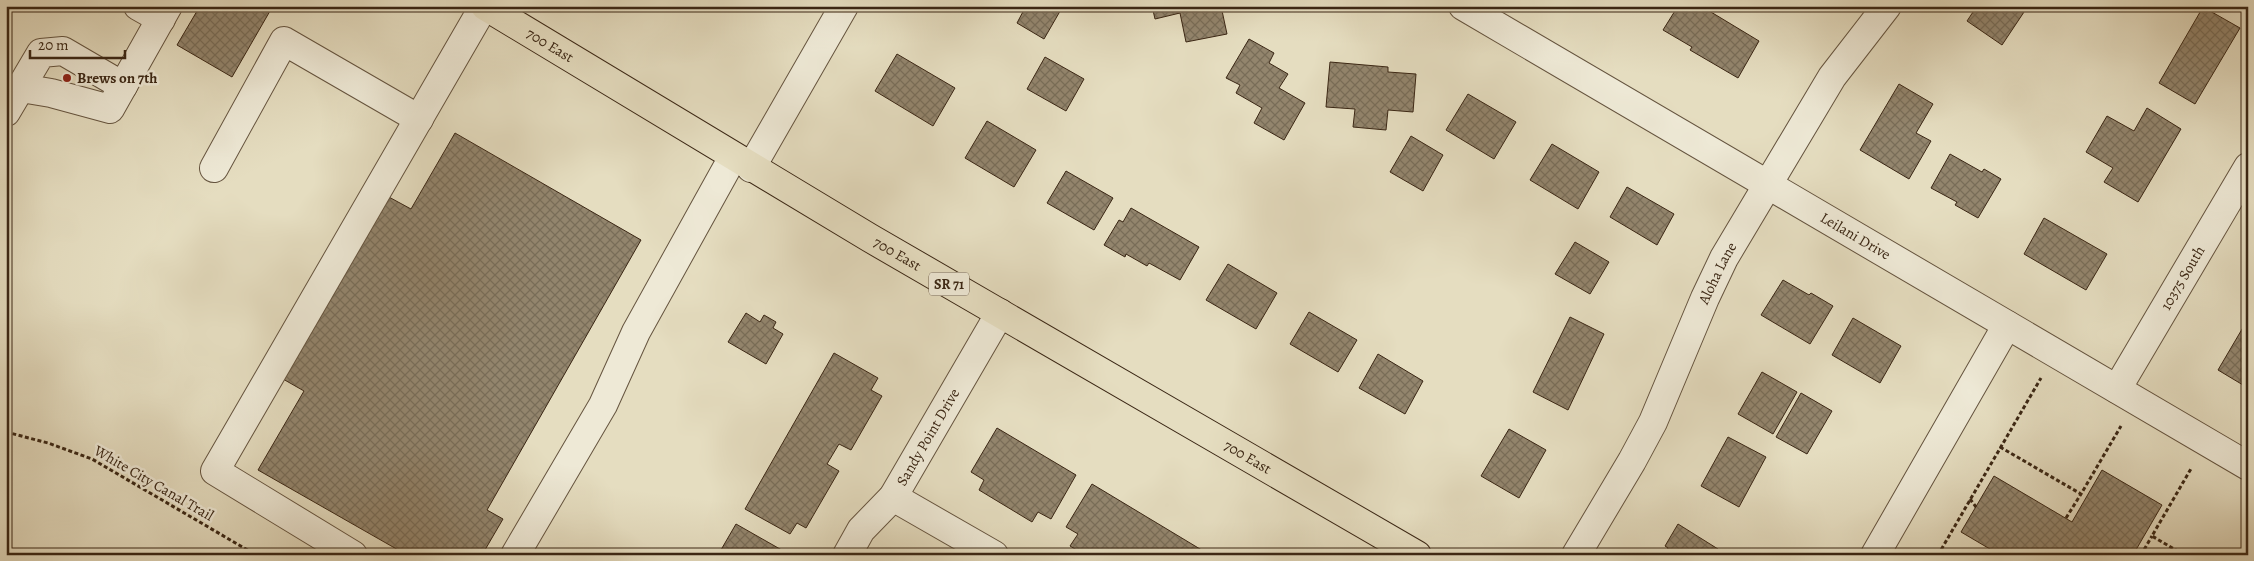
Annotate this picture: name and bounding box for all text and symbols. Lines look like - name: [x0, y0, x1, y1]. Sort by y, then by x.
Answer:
- street label: 700 East: [523, 23, 578, 67]
- scale bar: [30, 28, 125, 60]
- text: 20 m: [38, 35, 69, 55]
- place label: Brews on 7th: [77, 68, 157, 88]
- marker: Brews on 7th: [61, 72, 73, 84]
- street label: Leilani Drive: [1817, 208, 1895, 265]
- street label: 700 East: [870, 232, 925, 275]
- street label: Aloha Lane: [1693, 238, 1742, 308]
- street label: 10375 South: [2156, 242, 2209, 314]
- road number: SR 71: [929, 272, 969, 296]
- street label: Sandy Point Drive: [892, 384, 964, 490]
- street label: 700 East: [1220, 435, 1275, 479]
- street label: White City Canal Trail: [90, 440, 218, 526]

